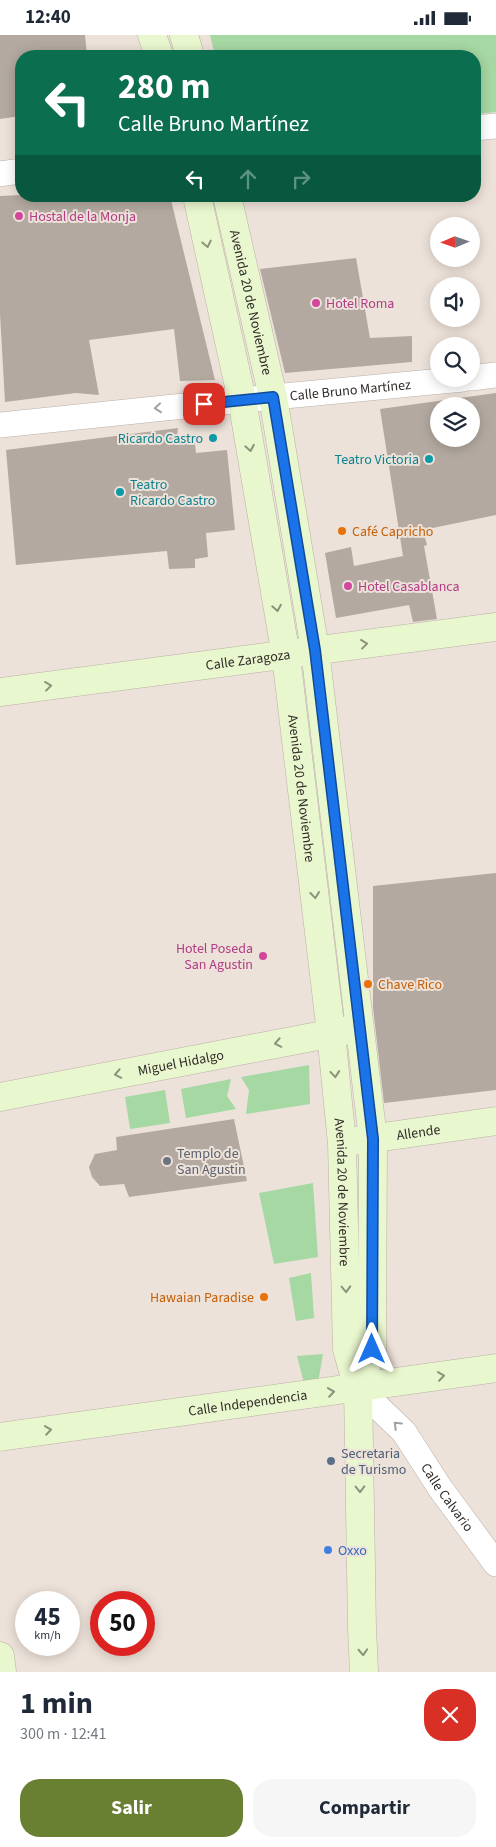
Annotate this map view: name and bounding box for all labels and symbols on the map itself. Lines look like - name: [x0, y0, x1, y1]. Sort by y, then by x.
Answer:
- place label: Hostal de la Monja: [29, 207, 136, 227]
- marker: Hostal de la Monja: [13, 210, 25, 222]
- north arrow: [430, 217, 480, 267]
- street label: Avenida 20 de Noviembre: [224, 228, 277, 377]
- one-way arrow: [201, 239, 212, 248]
- place label: Hotel Roma: [326, 294, 394, 314]
- marker: Hotel Roma: [310, 297, 322, 309]
- street label: Calle Bruno Martínez: [289, 375, 412, 406]
- pin: [183, 383, 225, 425]
- one-way arrow: [154, 403, 162, 414]
- place label: Ricardo Castro: [118, 429, 203, 449]
- marker: Ricardo Castro: [207, 432, 219, 444]
- one-way arrow: [244, 443, 254, 452]
- place label: Teatro Victoria: [335, 450, 419, 470]
- marker: Teatro Victoria: [423, 453, 435, 465]
- place label: Teatro Ricardo Castro: [130, 475, 215, 511]
- marker: Teatro Ricardo Castro: [114, 486, 126, 498]
- place label: Café Capricho: [352, 522, 433, 542]
- marker: Café Capricho: [336, 525, 348, 537]
- place label: Hotel Casablanca: [358, 577, 460, 597]
- marker: Hotel Casablanca: [342, 580, 354, 592]
- one-way arrow: [272, 603, 282, 612]
- one-way arrow: [359, 639, 368, 649]
- street label: Calle Zaragoza: [205, 645, 291, 676]
- one-way arrow: [45, 681, 53, 692]
- street label: Avenida 20 de Noviembre: [282, 714, 320, 864]
- one-way arrow: [309, 892, 320, 900]
- place label: Hotel Poseda San Agustin: [176, 939, 253, 975]
- marker: Hotel Poseda San Agustin: [257, 950, 269, 962]
- place label: Chave Rico: [378, 975, 442, 995]
- marker: Chave Rico: [362, 978, 374, 990]
- one-way arrow: [274, 1038, 282, 1048]
- street label: Miguel Hidalgo: [136, 1045, 226, 1081]
- one-way arrow: [114, 1069, 123, 1079]
- one-way arrow: [329, 1070, 340, 1078]
- street label: Avenida 20 de Noviembre: [329, 1117, 354, 1267]
- street label: Allende: [395, 1120, 442, 1146]
- place label: Templo de San Agustin: [177, 1144, 246, 1180]
- marker: Templo de San Agustin: [161, 1155, 173, 1167]
- one-way arrow: [340, 1285, 351, 1293]
- place label: Hawaian Paradise: [150, 1288, 254, 1308]
- marker: Hawaian Paradise: [258, 1291, 270, 1303]
- position arrow: [345, 1322, 397, 1374]
- one-way arrow: [438, 1371, 446, 1382]
- street label: Calle Independencia: [187, 1385, 308, 1422]
- one-way arrow: [327, 1387, 335, 1398]
- one-way arrow: [393, 1422, 402, 1431]
- one-way arrow: [44, 1426, 53, 1436]
- place label: Secretaria de Turismo: [341, 1444, 406, 1480]
- marker: Secretaria de Turismo: [325, 1455, 337, 1467]
- street label: Calle Calvario: [416, 1459, 478, 1536]
- one-way arrow: [355, 1486, 365, 1494]
- place label: Oxxo: [338, 1541, 367, 1561]
- marker: Oxxo: [322, 1544, 334, 1556]
- speed limit sign: 50: [90, 1591, 155, 1656]
- one-way arrow: [358, 1648, 369, 1656]

